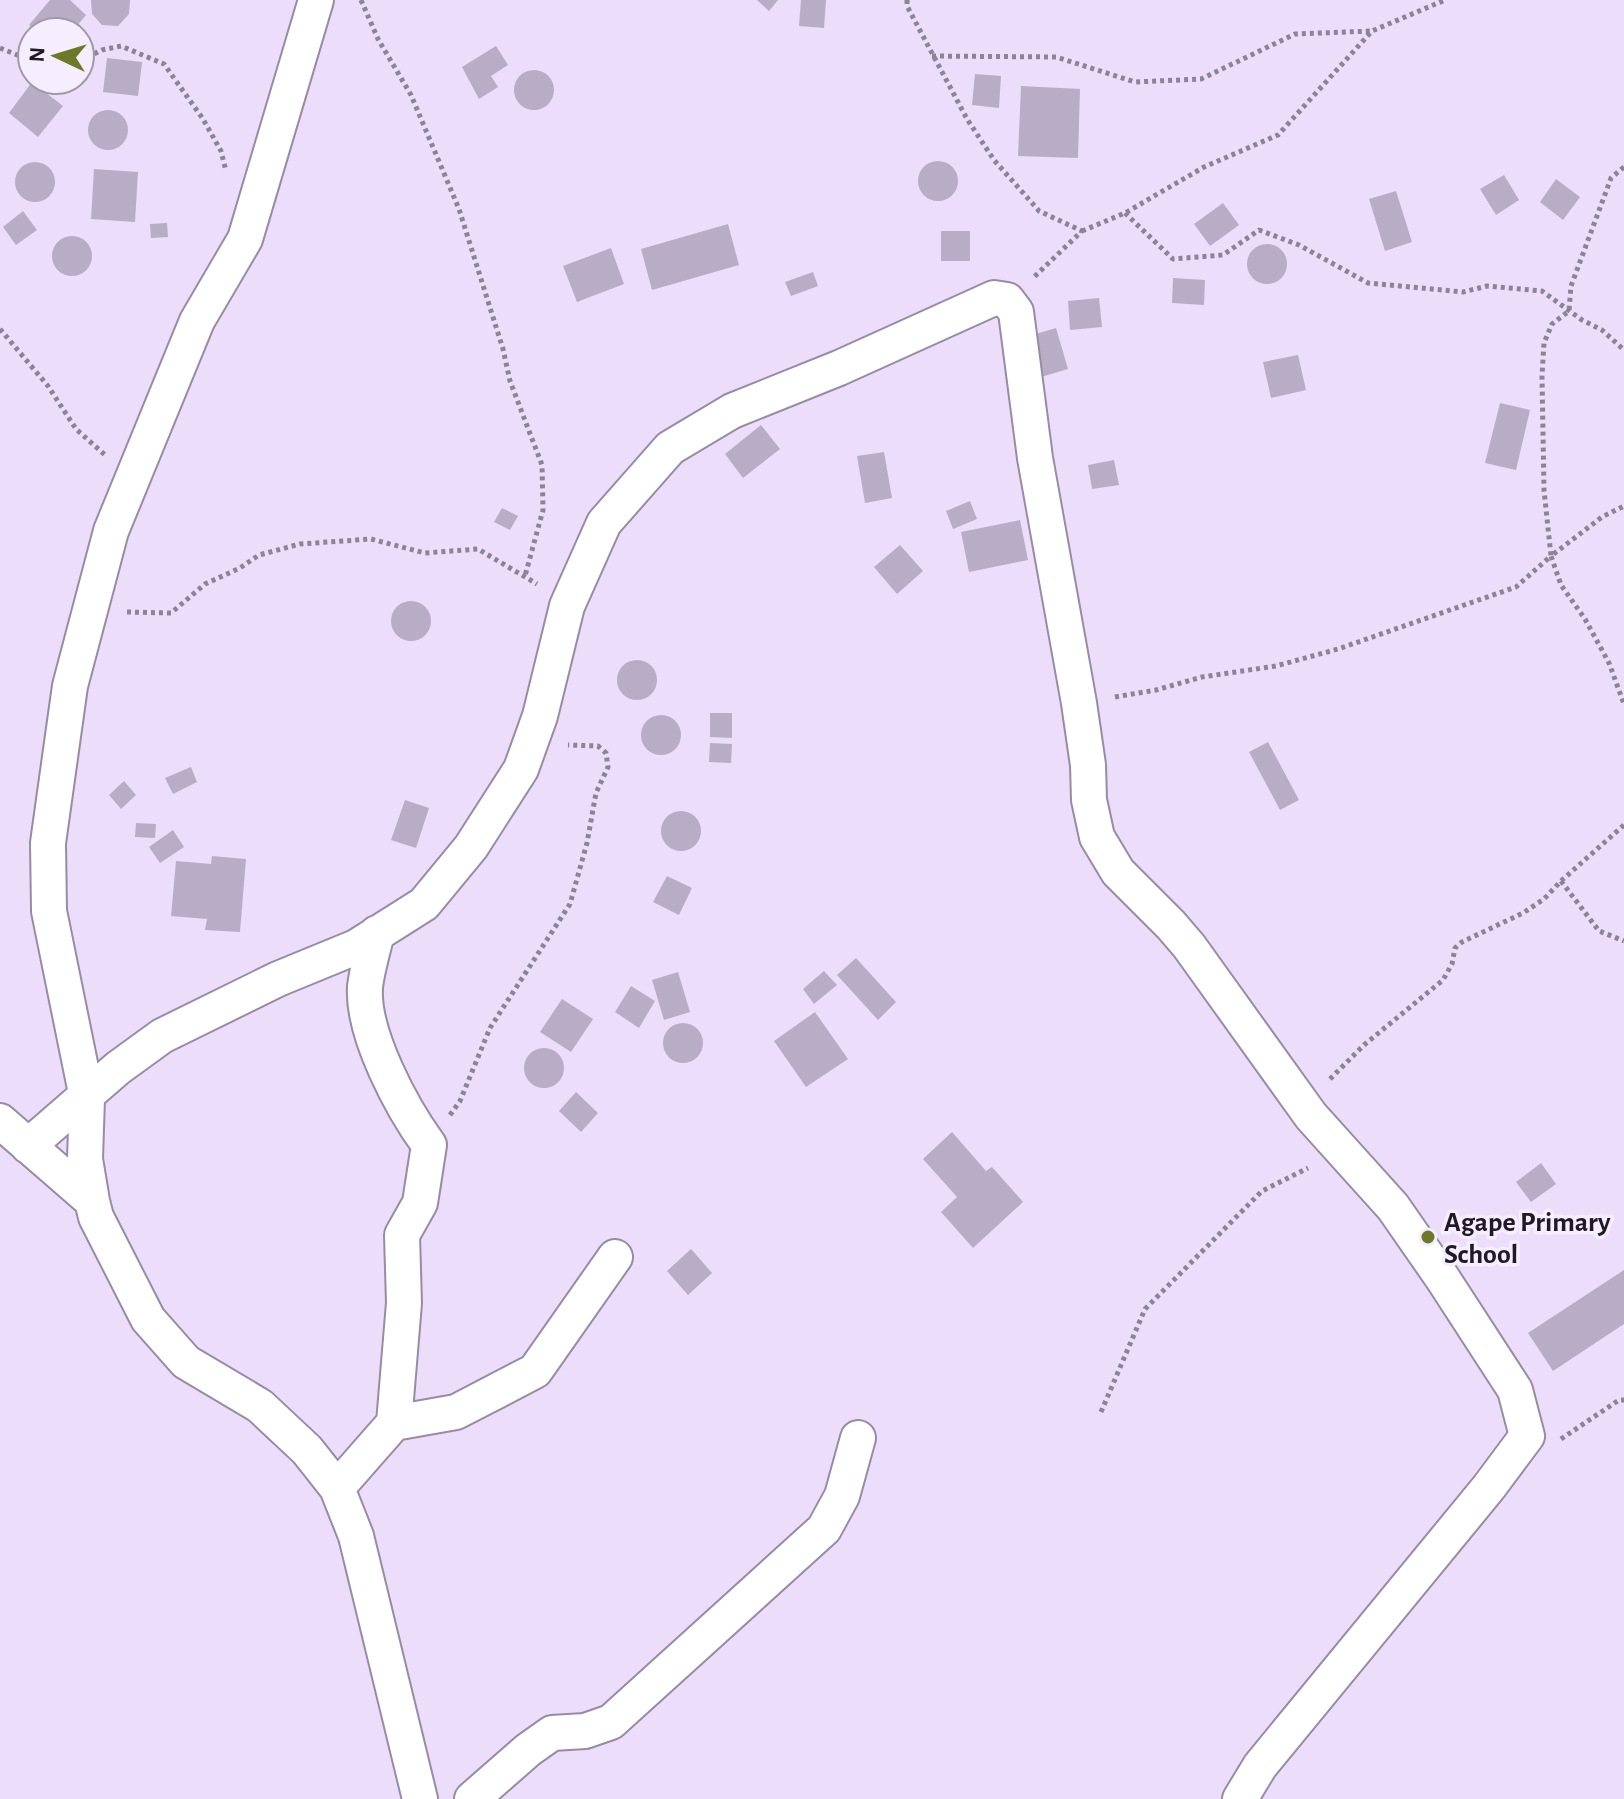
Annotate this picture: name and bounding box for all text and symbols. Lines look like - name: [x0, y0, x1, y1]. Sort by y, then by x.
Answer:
- north arrow: [16, 16, 96, 96]
- text: N: [26, 46, 49, 63]
- place label: Agape Primary School: [1444, 1209, 1611, 1269]
- marker: Agape Primary School: [1419, 1228, 1437, 1246]

